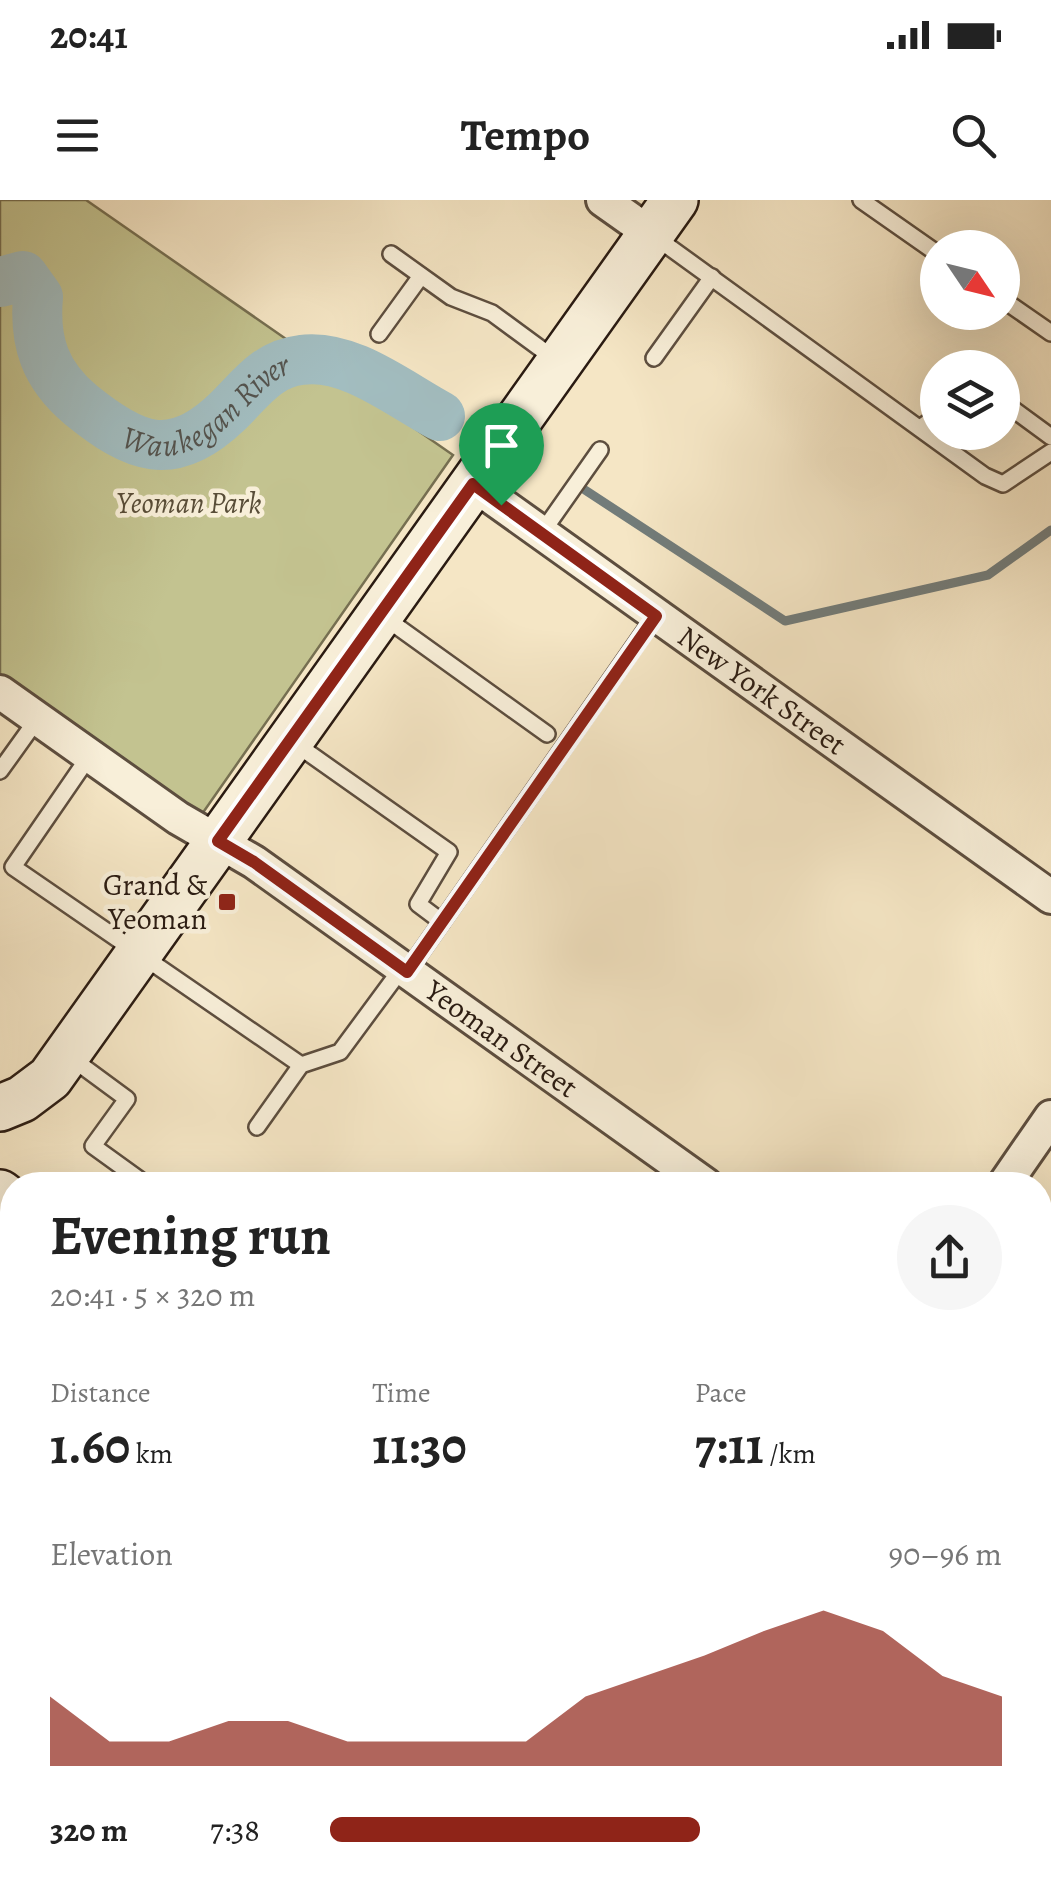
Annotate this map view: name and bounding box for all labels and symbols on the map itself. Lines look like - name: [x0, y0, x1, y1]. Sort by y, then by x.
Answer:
- north arrow: [920, 230, 1020, 330]
- water label: Waukegan River: [115, 342, 297, 467]
- pin: [459, 403, 544, 506]
- park label: Yeoman Park: [116, 483, 262, 523]
- street label: New York Street: [670, 617, 854, 764]
- place label: Grand & Yeoman: [103, 865, 208, 939]
- marker: Grand & Yeoman: [216, 891, 238, 913]
- street label: Yeoman Street: [416, 970, 586, 1107]

